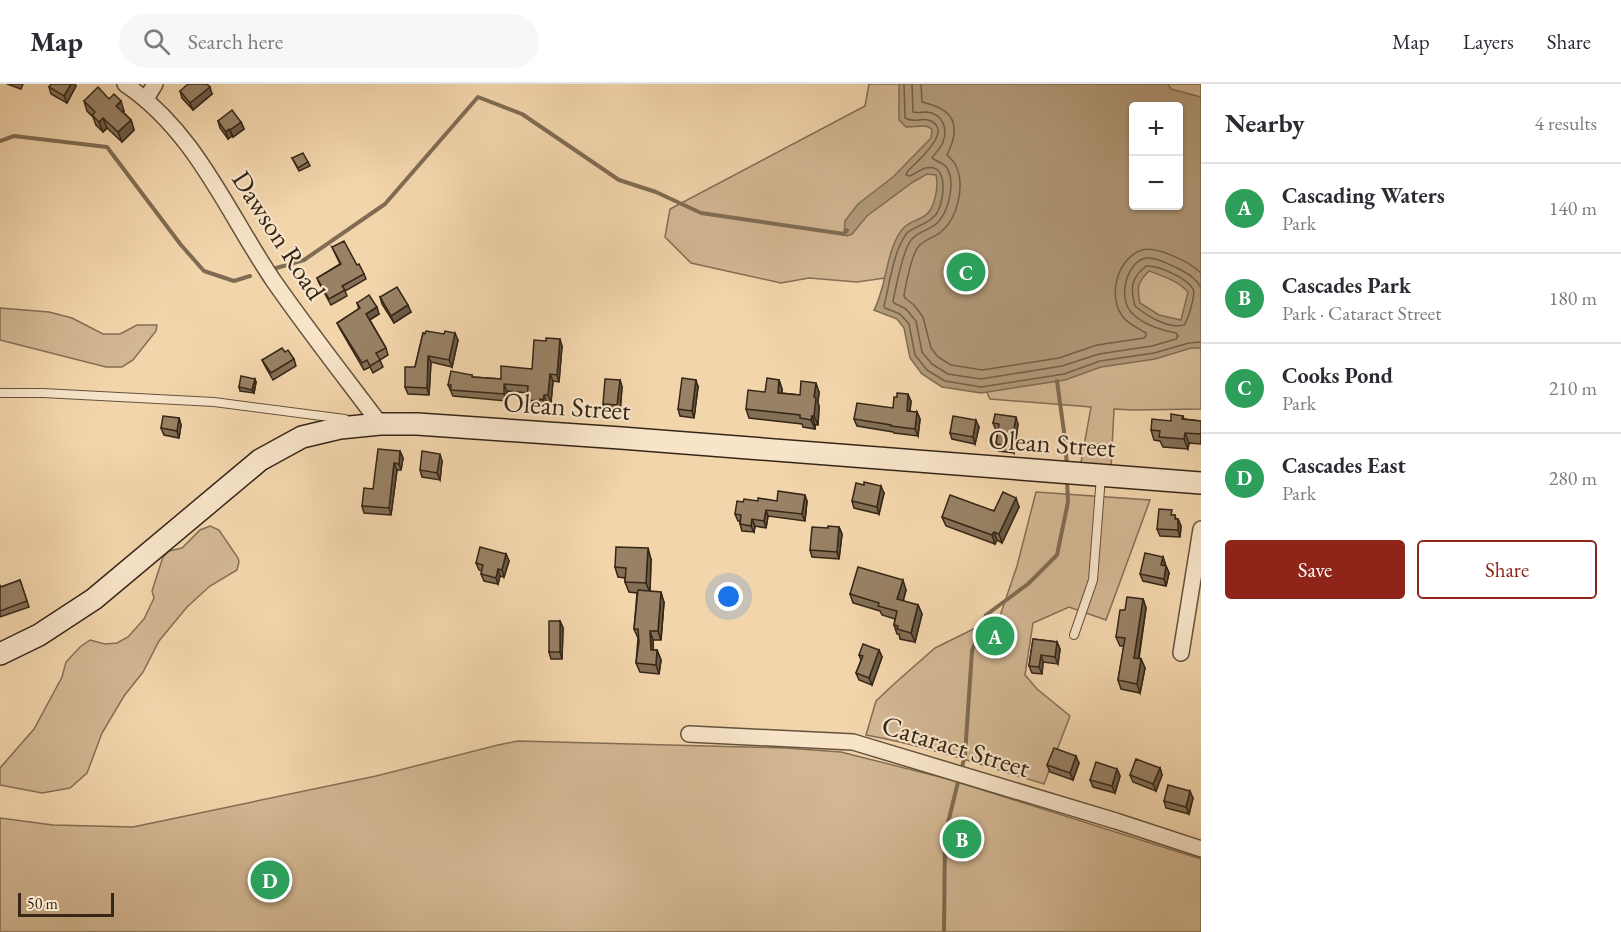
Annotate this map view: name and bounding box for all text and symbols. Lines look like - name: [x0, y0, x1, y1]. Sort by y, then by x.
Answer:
- search box: [119, 14, 539, 68]
- text: Map: [30, 23, 83, 59]
- icon: search: [140, 25, 173, 58]
- text: Search here: [188, 27, 283, 56]
- text: Map: [1392, 28, 1430, 55]
- text: Layers: [1463, 28, 1514, 55]
- text: Share: [1547, 28, 1591, 55]
- map controls: [1129, 102, 1183, 210]
- button: +: [1129, 102, 1183, 156]
- text: Nearby: [1225, 106, 1305, 140]
- text: 4 results: [1534, 110, 1597, 136]
- button: −: [1129, 156, 1183, 210]
- street label: Dawson Road: [224, 164, 334, 307]
- text: Cascading Waters: [1282, 181, 1445, 210]
- text: A: [1237, 195, 1252, 221]
- text: 140 m: [1549, 195, 1597, 221]
- text: Park: [1282, 210, 1316, 236]
- pin: C: [946, 250, 986, 294]
- text: Cascades Park: [1282, 271, 1411, 300]
- text: B: [1238, 285, 1251, 311]
- text: 180 m: [1549, 285, 1597, 311]
- text: Park · Cataract Street: [1282, 300, 1442, 326]
- text: Cooks Pond: [1282, 361, 1393, 390]
- text: C: [1237, 375, 1252, 401]
- text: 210 m: [1549, 375, 1597, 401]
- street label: Olean Street: [502, 384, 632, 428]
- text: Park: [1282, 390, 1316, 416]
- street label: Olean Street: [987, 421, 1117, 465]
- text: Cascades East: [1282, 451, 1406, 480]
- text: D: [1237, 465, 1252, 491]
- text: 280 m: [1549, 465, 1597, 491]
- text: Park: [1282, 480, 1316, 506]
- button: Save: [1225, 540, 1405, 599]
- button: Share: [1417, 540, 1597, 599]
- your location: [714, 582, 743, 611]
- pin: A: [976, 614, 1014, 658]
- street label: Cataract Street: [878, 707, 1035, 785]
- pin: B: [942, 816, 982, 861]
- pin: D: [250, 858, 290, 902]
- scale bar: [18, 890, 114, 918]
- text: 50 m: [27, 893, 58, 914]

